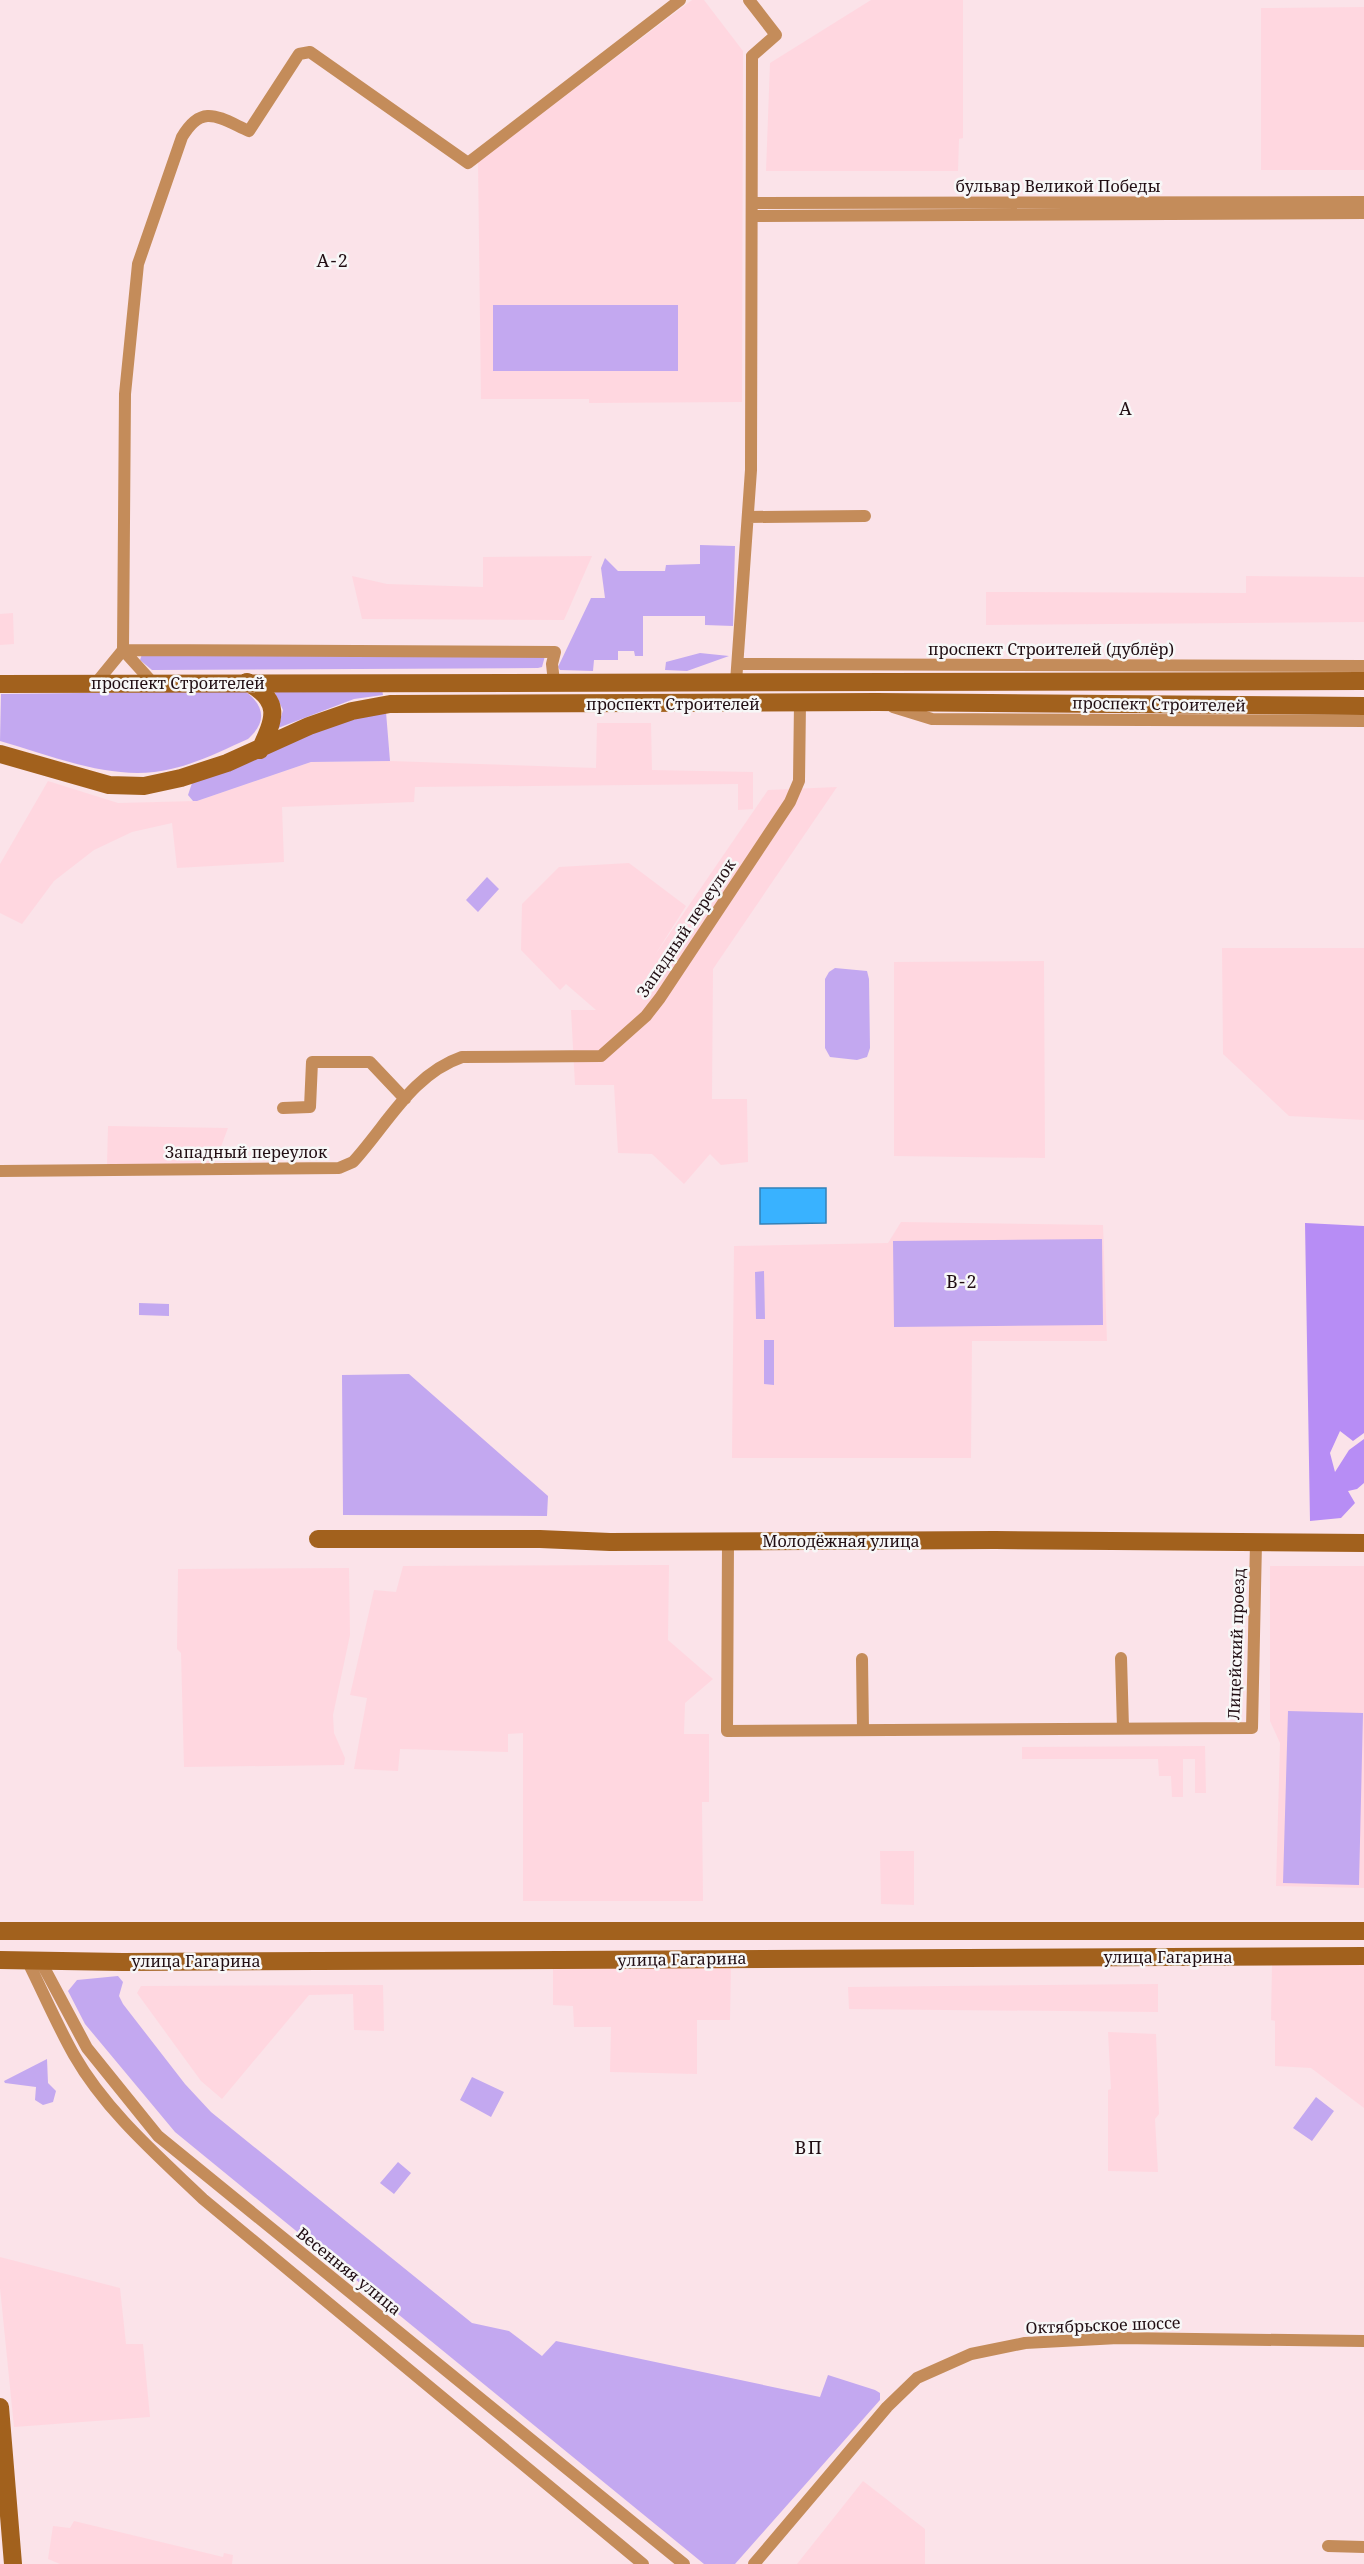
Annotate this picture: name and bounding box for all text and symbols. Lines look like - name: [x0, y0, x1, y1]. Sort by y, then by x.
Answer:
- street label: бульвар Великой Победы: [955, 175, 1161, 197]
- district label: А-2: [317, 248, 349, 272]
- district label: А: [1119, 396, 1133, 420]
- street label: проспект Строителей (дублёр): [928, 638, 1174, 660]
- street label: проспект Строителей: [91, 672, 265, 694]
- street label: проспект Строителей: [1072, 691, 1246, 717]
- street label: проспект Строителей: [586, 693, 760, 715]
- street label: Западный переулок: [631, 854, 741, 1002]
- street label: Западный переулок: [165, 1141, 328, 1163]
- district label: В-2: [946, 1269, 978, 1293]
- street label: Молодёжная улица: [762, 1530, 920, 1552]
- street label: Лицейский проезд: [1222, 1568, 1250, 1720]
- street label: улица Гагарина: [1103, 1946, 1233, 1968]
- street label: улица Гагарина: [617, 1947, 747, 1971]
- street label: улица Гагарина: [131, 1950, 261, 1972]
- district label: ВП: [795, 2135, 823, 2159]
- street label: Весенняя улица: [292, 2222, 406, 2320]
- street label: Октябрьское шоссе: [1025, 2311, 1181, 2339]

